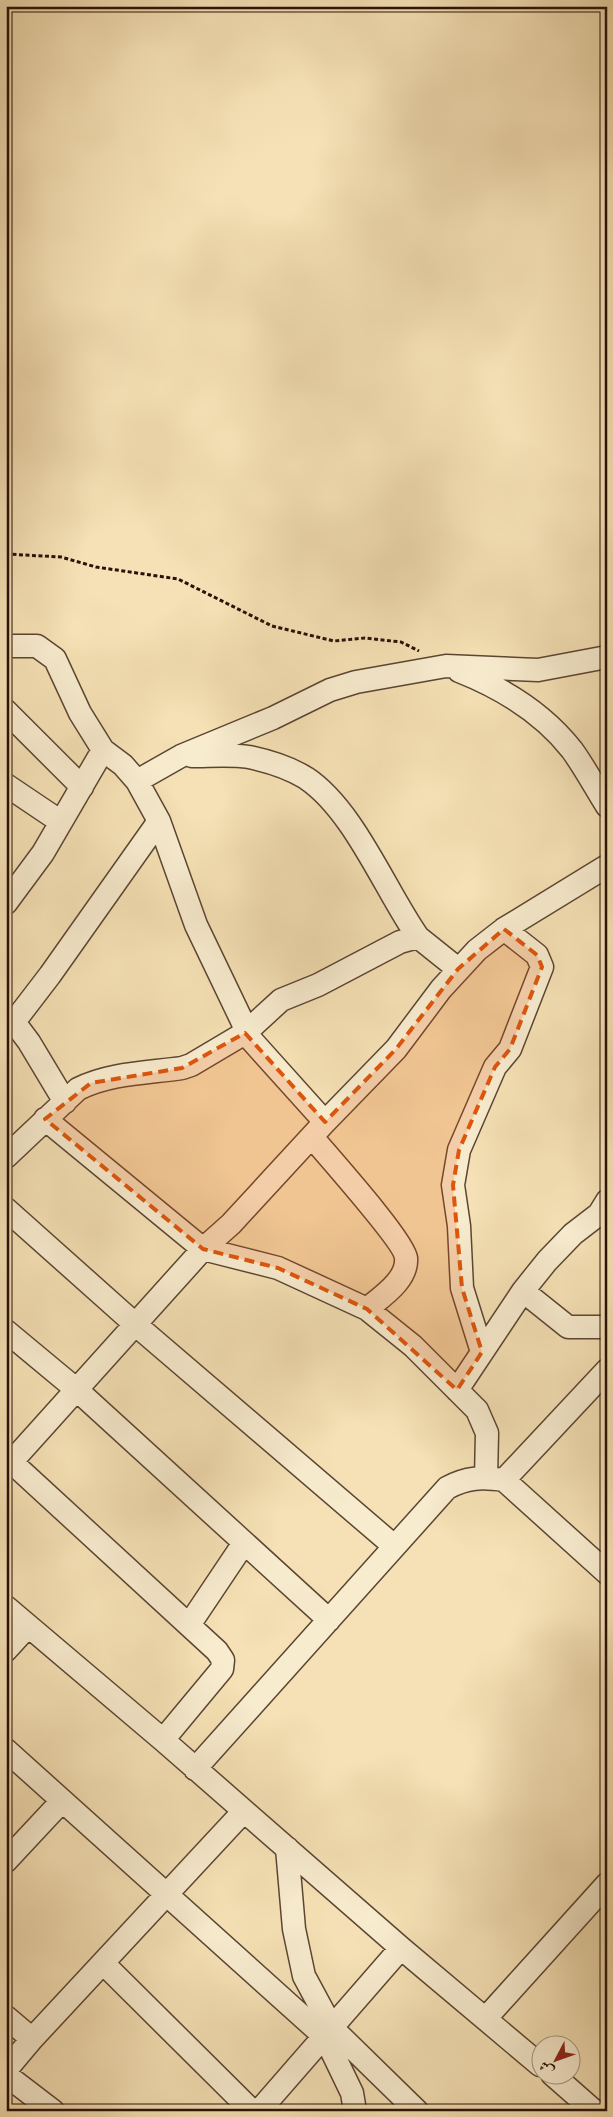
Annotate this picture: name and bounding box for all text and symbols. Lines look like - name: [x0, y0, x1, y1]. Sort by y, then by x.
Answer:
- north arrow: [530, 2034, 580, 2084]
- text: ش: [535, 2057, 558, 2080]

